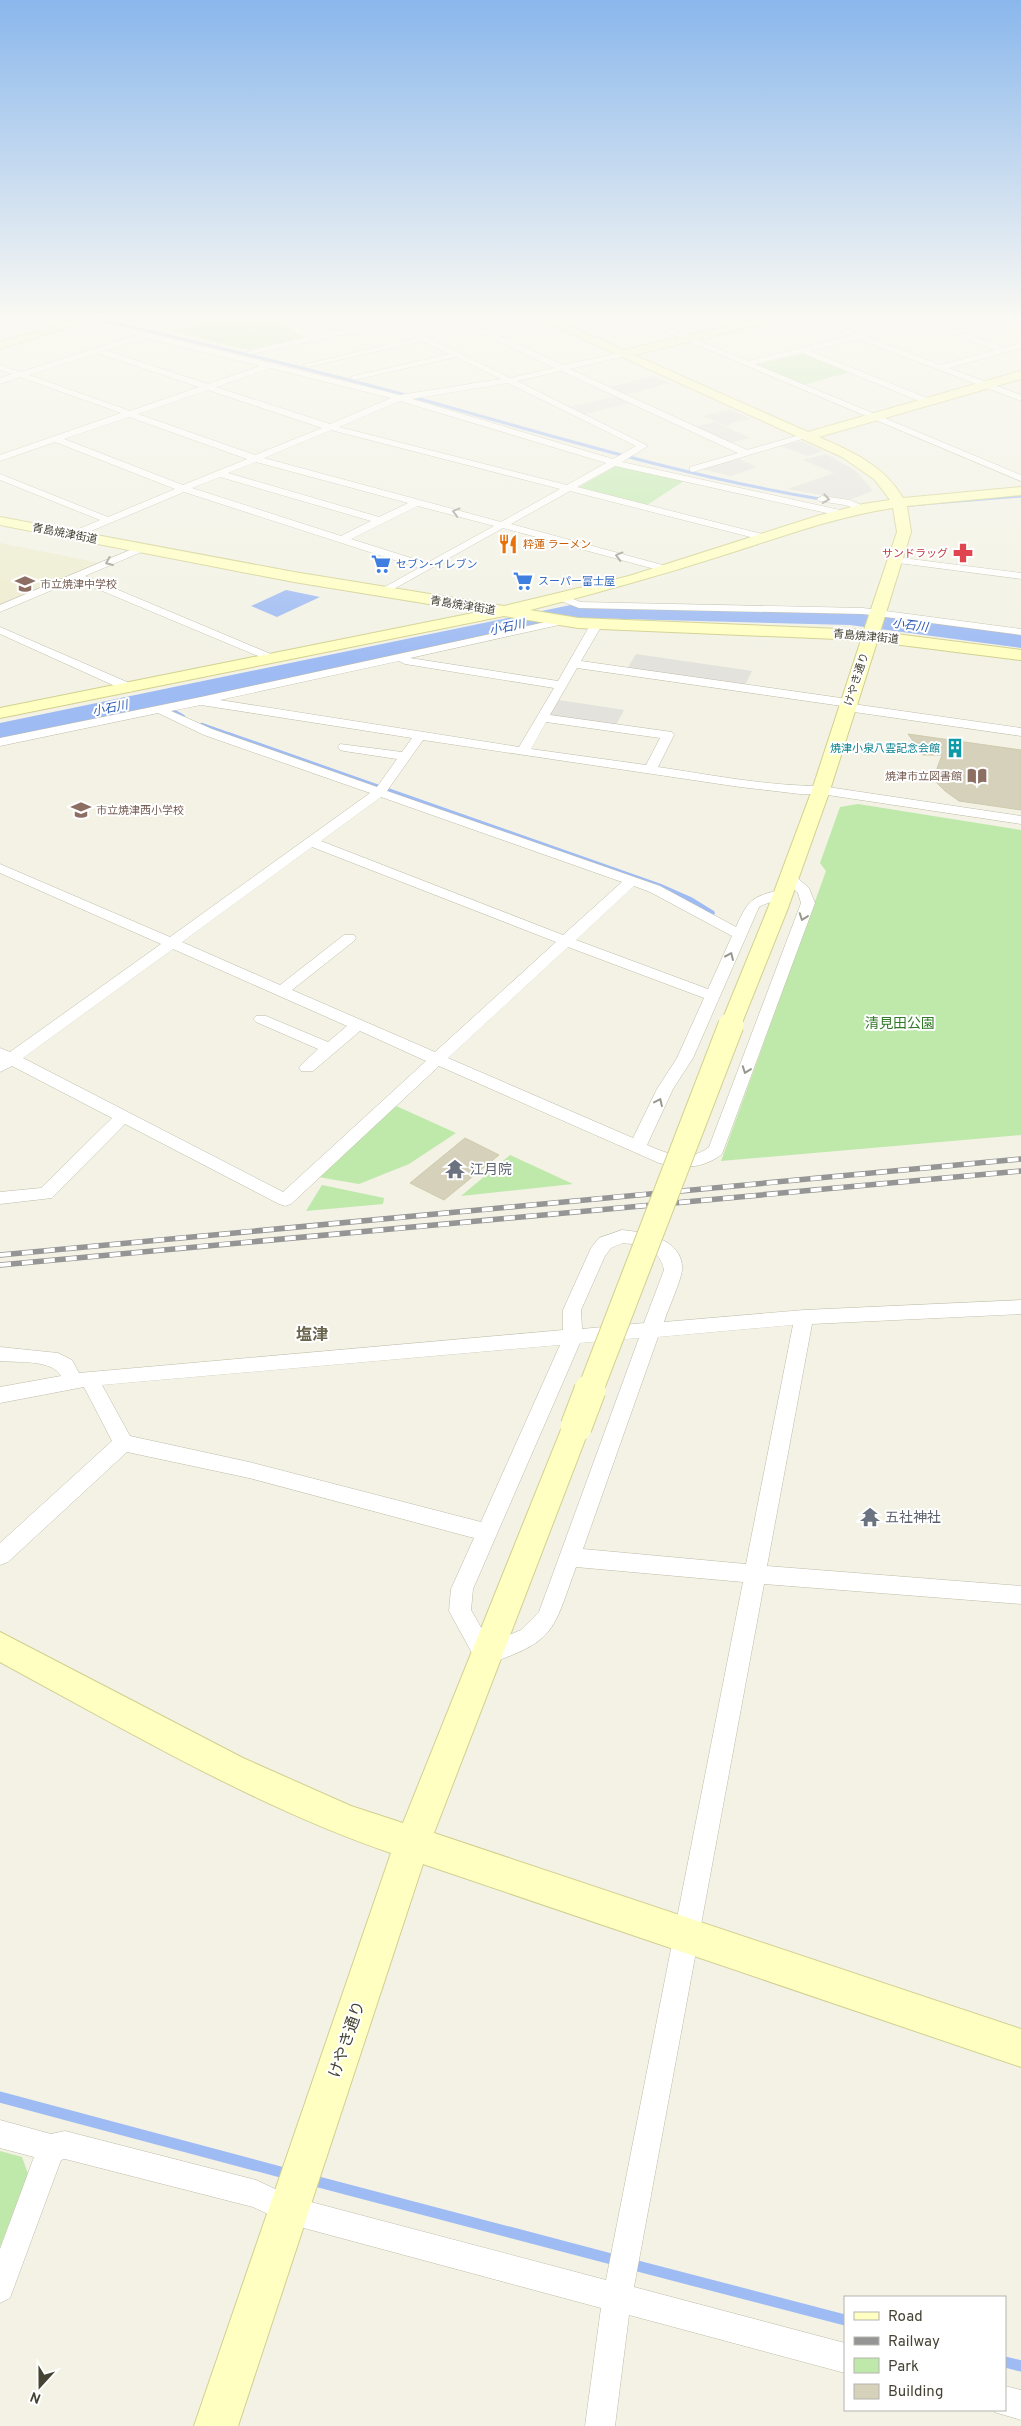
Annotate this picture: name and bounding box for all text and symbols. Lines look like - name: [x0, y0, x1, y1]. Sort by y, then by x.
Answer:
- one-way arrow: [821, 494, 830, 504]
- one-way arrow: [452, 508, 460, 518]
- street label: 青島焼津街道: [31, 521, 99, 547]
- restaurant icon: 粋蓮 ラーメン: [497, 533, 519, 555]
- place label: 粋蓮 ラーメン: [523, 538, 591, 552]
- pharmacy icon: サンドラッグ: [952, 542, 974, 564]
- place label: サンドラッグ: [882, 547, 948, 561]
- one-way arrow: [615, 551, 624, 562]
- supermarket icon: セブン-イレブン: [370, 553, 392, 575]
- one-way arrow: [105, 556, 114, 567]
- place label: セブン-イレブン: [396, 558, 477, 572]
- supermarket icon: スーパー富士屋: [512, 570, 534, 592]
- school or university icon: 市立焼津中学校: [14, 573, 36, 595]
- place label: スーパー富士屋: [538, 575, 615, 589]
- place label: 市立焼津中学校: [40, 578, 117, 592]
- street label: 青島焼津街道: [429, 594, 497, 618]
- water label: 小石川: [488, 616, 528, 640]
- water label: 小石川: [891, 616, 931, 636]
- street label: 青島焼津街道: [832, 627, 899, 647]
- street label: けやき通り: [842, 651, 872, 708]
- water label: 小石川: [91, 697, 131, 721]
- building icon: 焼津小泉八雲記念会館: [944, 737, 966, 759]
- place label: 焼津小泉八雲記念会館: [830, 742, 940, 756]
- library icon: 焼津市立図書館: [966, 765, 988, 787]
- place label: 焼津市立図書館: [885, 770, 962, 784]
- school or university icon: 市立焼津西小学校: [70, 799, 92, 821]
- place label: 市立焼津西小学校: [96, 804, 184, 818]
- one-way arrow: [799, 913, 809, 921]
- one-way arrow: [724, 952, 735, 961]
- park label: 清見田公園: [865, 1016, 935, 1033]
- one-way arrow: [742, 1065, 752, 1074]
- one-way arrow: [652, 1098, 663, 1107]
- temple icon: 江月院: [444, 1158, 466, 1180]
- place label: 江月院: [470, 1162, 512, 1179]
- district label: 塩津: [296, 1325, 328, 1346]
- temple icon: 五社神社: [859, 1506, 881, 1528]
- place label: 五社神社: [885, 1510, 941, 1527]
- street label: けやき通り: [325, 1999, 370, 2081]
- legend: [844, 2296, 1006, 2411]
- text: Road: [888, 2308, 923, 2327]
- text: Railway: [888, 2333, 940, 2352]
- text: Park: [888, 2358, 919, 2377]
- north arrow: [15, 2361, 65, 2411]
- text: Building: [888, 2383, 943, 2402]
- text: N: [28, 2387, 44, 2406]

